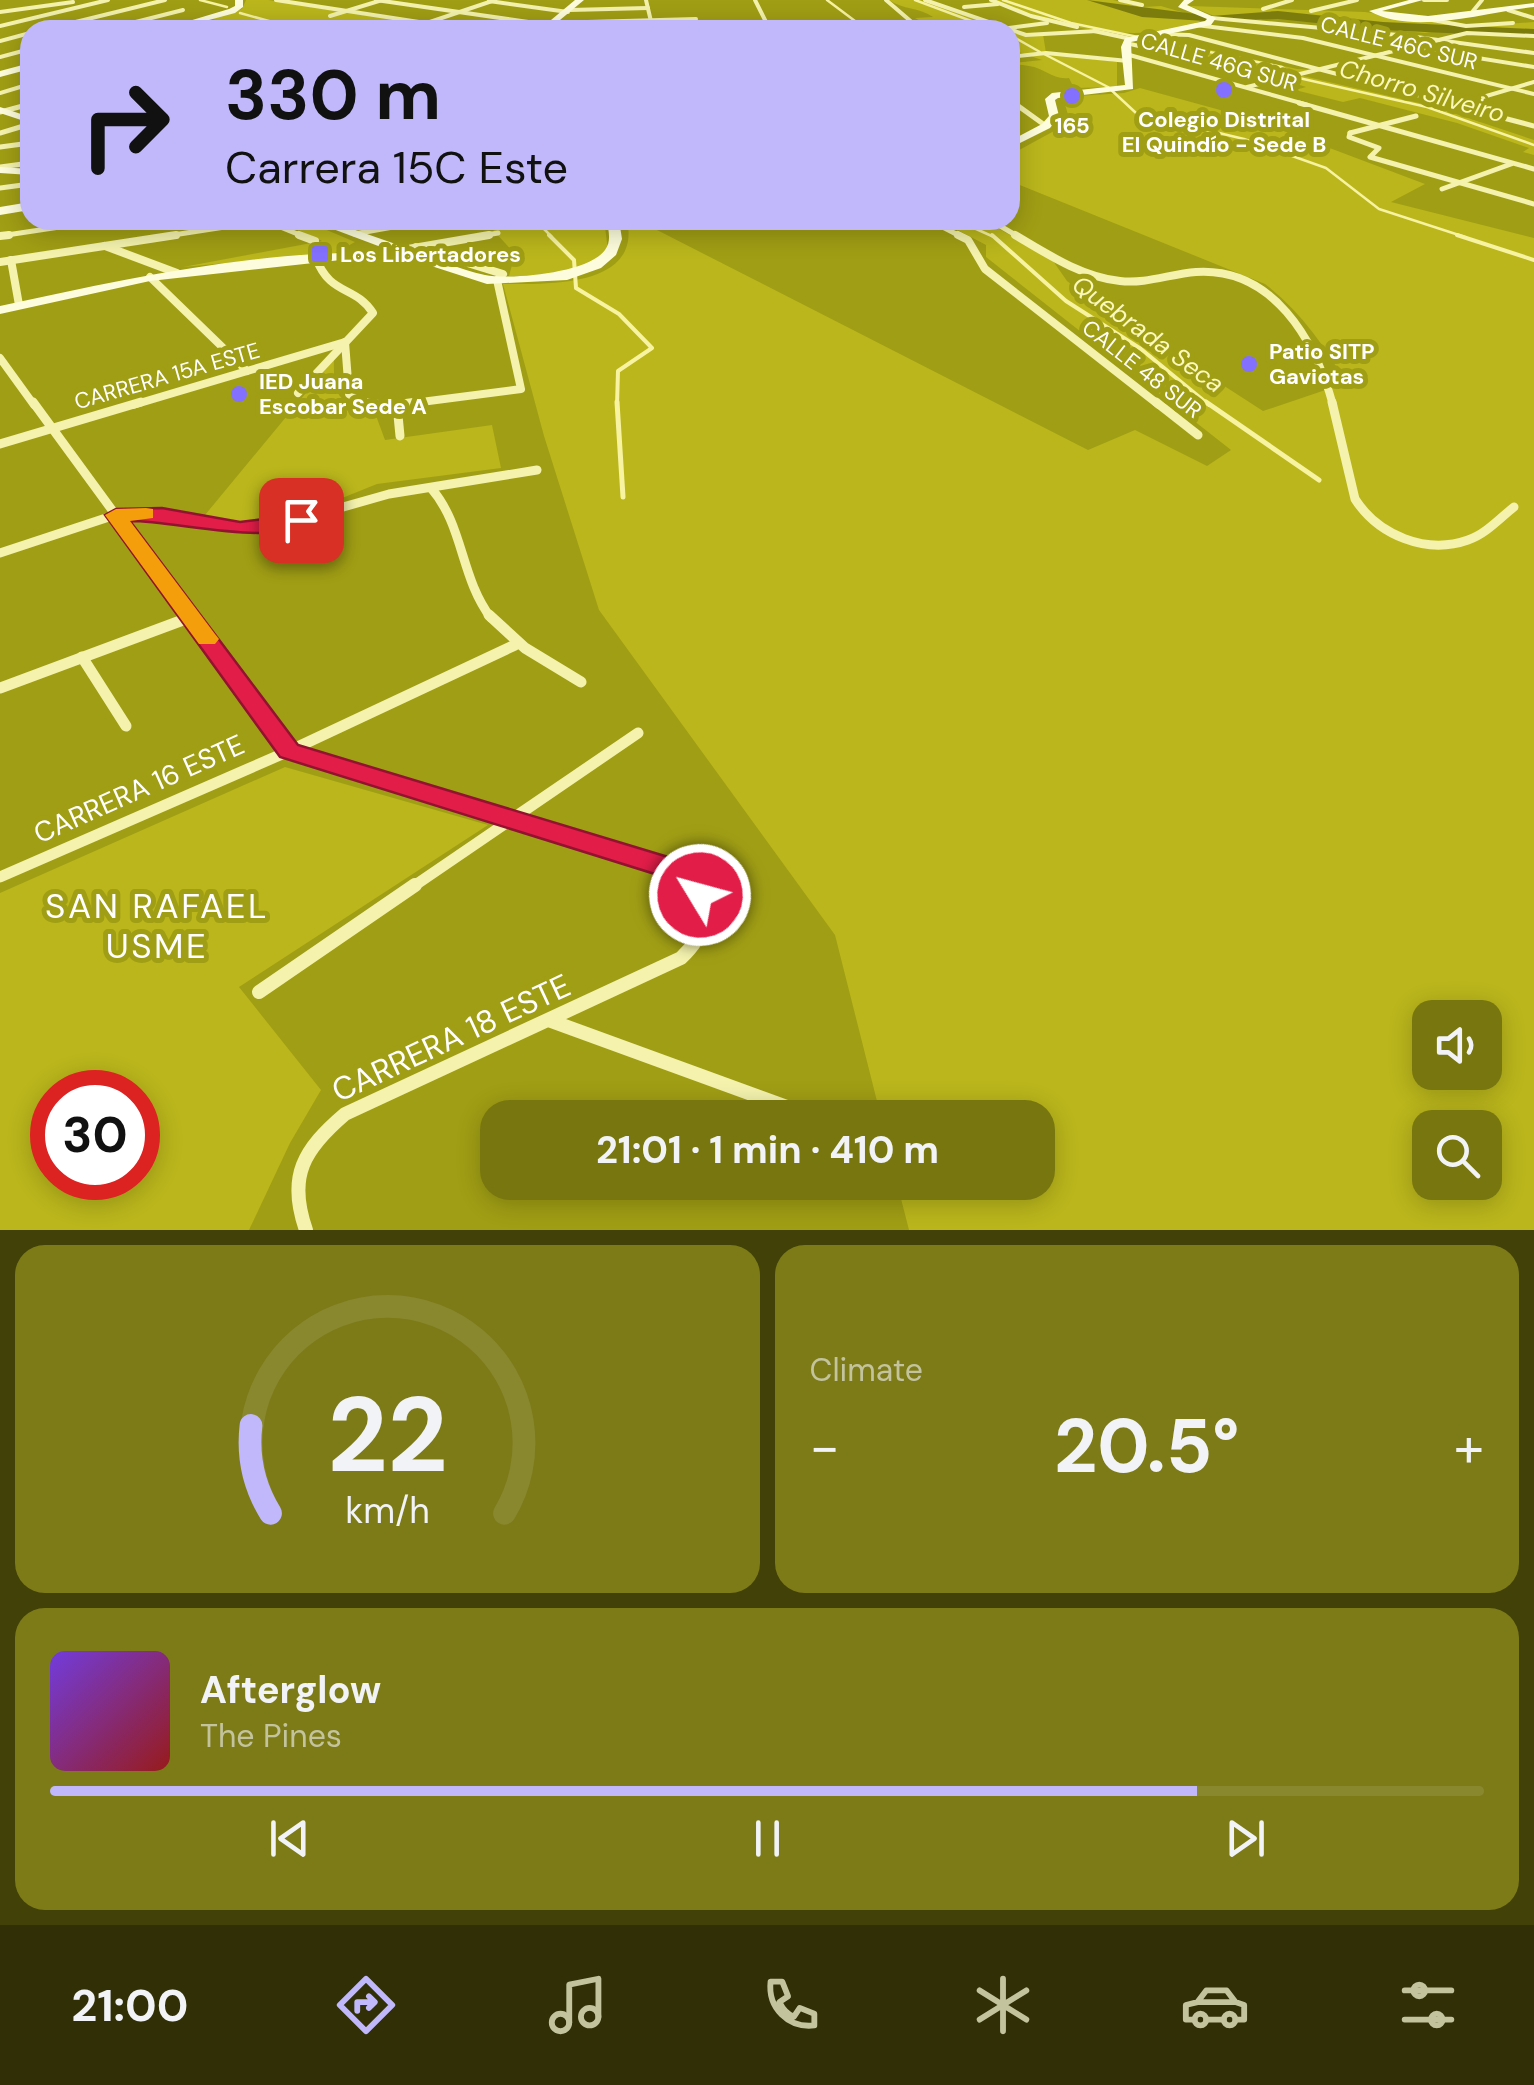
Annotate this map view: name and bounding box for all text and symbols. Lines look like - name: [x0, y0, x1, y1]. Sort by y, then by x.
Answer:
- street label: CALLE 46C SUR: [1318, 10, 1480, 76]
- street label: CALLE 46G SUR: [1137, 26, 1301, 98]
- text: 330 m: [225, 50, 441, 141]
- water label: Chorro Silveiro: [1336, 52, 1508, 130]
- icon: right: [60, 60, 190, 190]
- marker: Colegio Distrital El Quindío - Sede B: [1213, 79, 1235, 101]
- marker: 165: [1061, 85, 1083, 107]
- place label: Colegio Distrital El Quindío - Sede B: [1122, 105, 1326, 159]
- place label: 165: [1054, 111, 1090, 140]
- text: Carrera 15C Este: [225, 138, 568, 197]
- place label: Los Libertadores: [340, 240, 521, 269]
- marker: Los Libertadores: [309, 243, 331, 265]
- water label: Quebrada Seca: [1065, 268, 1231, 400]
- street label: CALLE 48 SUR: [1076, 313, 1208, 425]
- street label: CARRERA 15A ESTE: [71, 336, 263, 416]
- place label: Patio SITP Gaviotas: [1269, 337, 1375, 391]
- marker: Patio SITP Gaviotas: [1238, 353, 1260, 375]
- place label: IED Juana Escobar Sede A: [259, 367, 427, 421]
- marker: IED Juana Escobar Sede A: [228, 383, 250, 405]
- pin: [259, 478, 344, 563]
- icon: arrive: [274, 493, 329, 548]
- street label: CARRERA 16 ESTE: [28, 726, 250, 852]
- position arrow: [648, 843, 752, 947]
- district label: SAN RAFAEL USME: [45, 883, 269, 969]
- street label: CARRERA 18 ESTE: [325, 964, 577, 1112]
- map controls: [1412, 1000, 1502, 1200]
- button: sound: [1412, 1000, 1502, 1090]
- speed limit sign: 30: [30, 1070, 160, 1200]
- button: search: [1412, 1110, 1502, 1200]
- text: 21:01 · 1 min · 410 m: [596, 1125, 939, 1175]
- text: Climate: [810, 1349, 923, 1391]
- text: 22: [327, 1368, 447, 1503]
- text: 20.5°: [1054, 1398, 1240, 1495]
- text: −: [810, 1411, 840, 1483]
- text: +: [1454, 1411, 1484, 1483]
- text: km/h: [345, 1488, 429, 1534]
- text: Afterglow: [200, 1665, 381, 1715]
- text: The Pines: [200, 1715, 342, 1757]
- icon: previous: [262, 1811, 317, 1866]
- icon: pause: [740, 1811, 795, 1866]
- icon: next: [1218, 1811, 1273, 1866]
- icon: directions: [331, 1970, 401, 2040]
- icon: music: [543, 1970, 613, 2040]
- icon: phone: [756, 1970, 826, 2040]
- icon: climate: [968, 1970, 1038, 2040]
- icon: car: [1180, 1970, 1250, 2040]
- icon: filters: [1393, 1970, 1463, 2040]
- text: 21:00: [71, 1976, 188, 2035]

